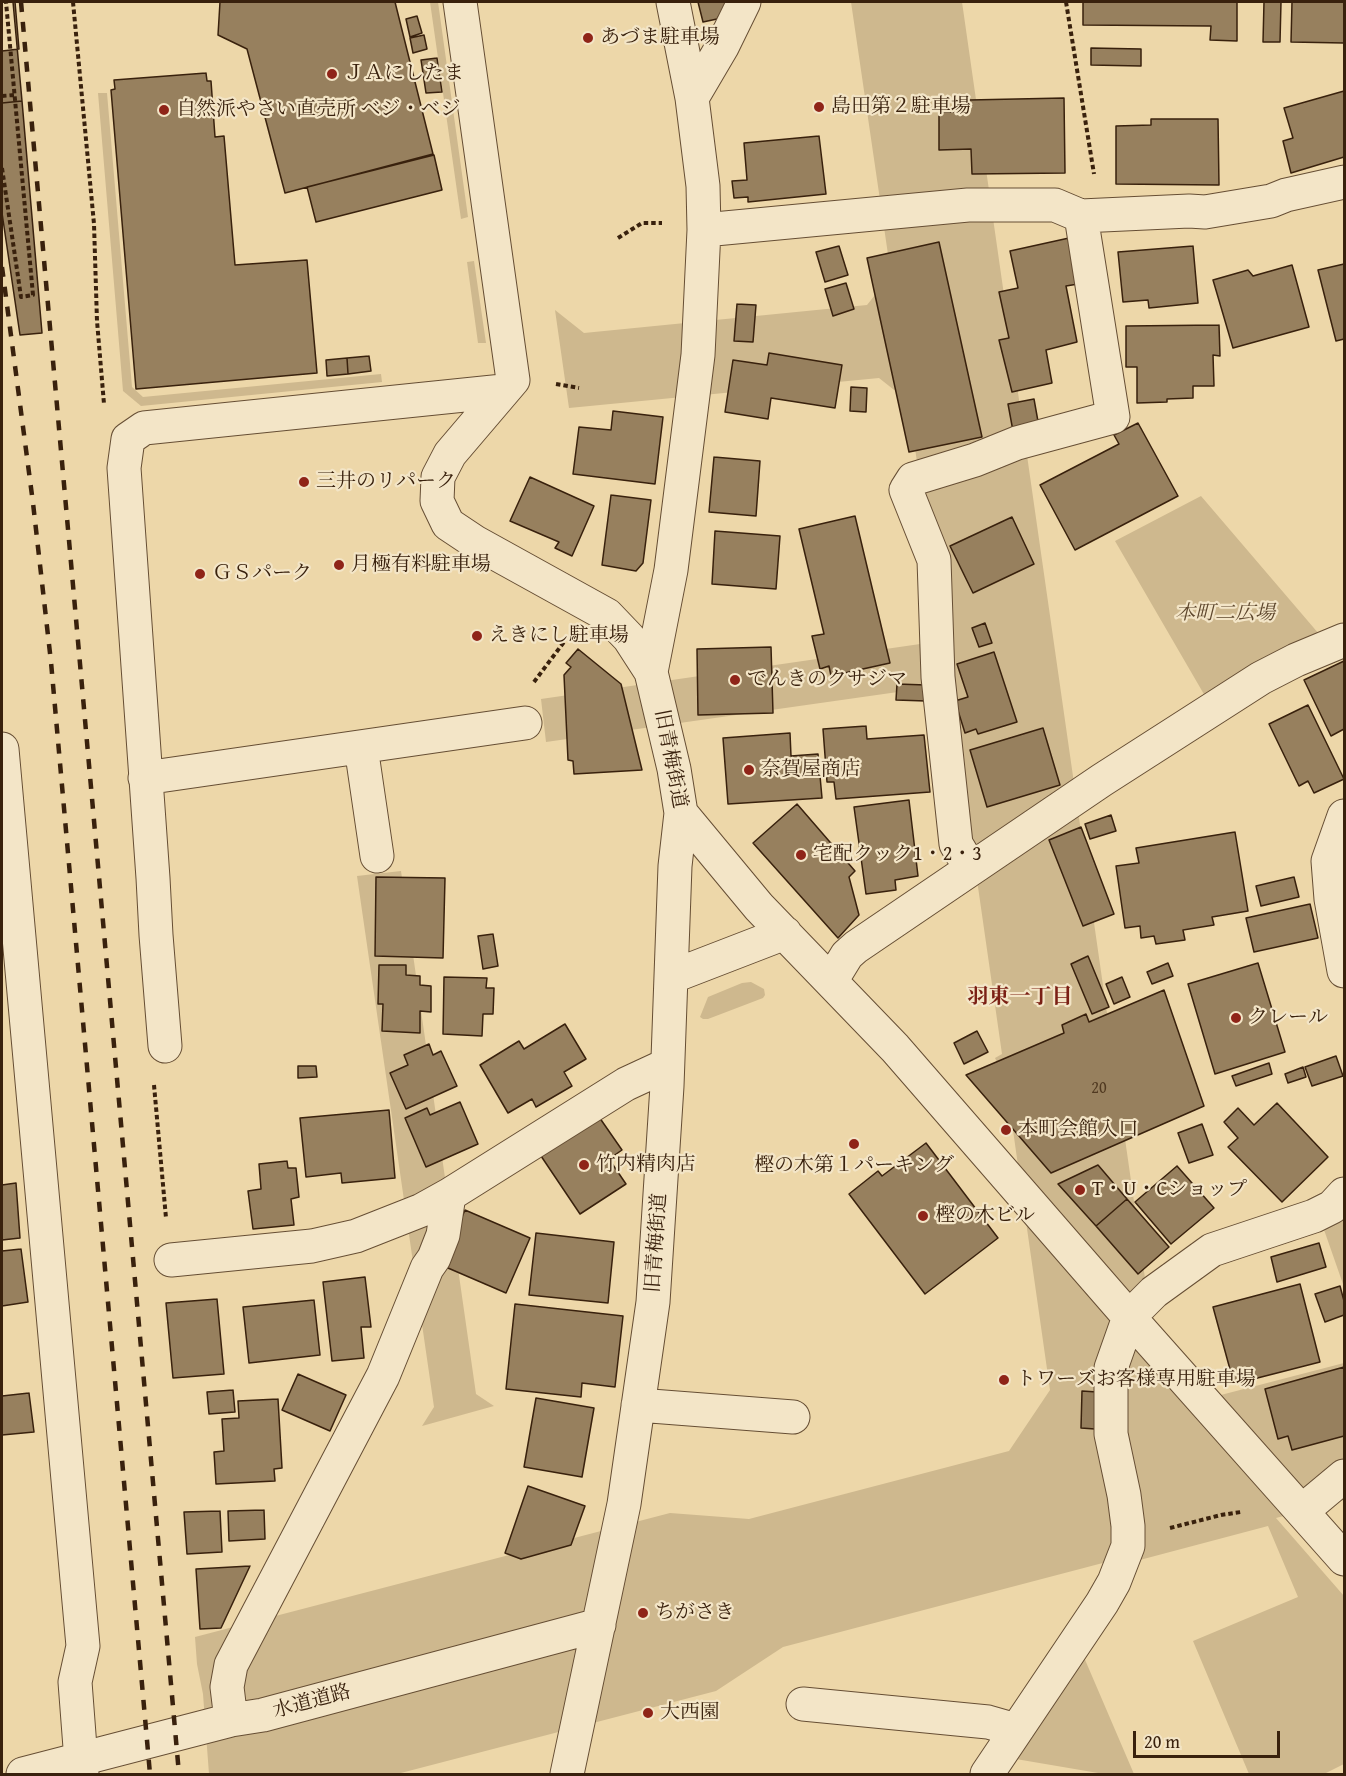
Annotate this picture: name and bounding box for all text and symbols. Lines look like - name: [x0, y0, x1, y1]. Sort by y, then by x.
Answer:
- place label: あづま駐車場: [600, 26, 720, 50]
- marker: あづま駐車場: [581, 31, 595, 45]
- place label: ＪＡにしたま: [344, 62, 464, 86]
- marker: ＪＡにしたま: [325, 67, 339, 81]
- place label: 島田第２駐車場: [831, 95, 971, 119]
- place label: 自然派やさい直売所 ベジ・ベジ: [176, 98, 460, 122]
- marker: 島田第２駐車場: [812, 100, 826, 114]
- marker: 自然派やさい直売所 ベジ・ベジ: [157, 103, 171, 117]
- place label: 三井のリパーク: [316, 470, 456, 494]
- marker: 三井のリパーク: [297, 475, 311, 489]
- place label: 月極有料駐車場: [351, 553, 491, 577]
- marker: 月極有料駐車場: [332, 558, 346, 572]
- place label: ＧＳパーク: [212, 562, 312, 586]
- marker: ＧＳパーク: [193, 567, 207, 581]
- park label: 本町二広場: [1175, 602, 1275, 626]
- place label: えきにし駐車場: [489, 624, 629, 648]
- marker: えきにし駐車場: [470, 629, 484, 643]
- place label: でんきのクサジマ: [747, 668, 907, 692]
- marker: でんきのクサジマ: [728, 673, 742, 687]
- street label: 旧青梅街道: [649, 708, 691, 810]
- place label: 奈賀屋商店: [761, 758, 861, 782]
- marker: 奈賀屋商店: [742, 763, 756, 777]
- place label: 宅配クック1・2・3: [813, 843, 982, 867]
- marker: 宅配クック1・2・3: [794, 848, 808, 862]
- district label: 羽東一丁目: [968, 985, 1072, 1011]
- place label: クレール: [1248, 1006, 1328, 1030]
- marker: クレール: [1229, 1011, 1243, 1025]
- house number: 20: [1091, 1079, 1107, 1099]
- place label: 本町会館入口: [1018, 1118, 1138, 1142]
- marker: 本町会館入口: [999, 1123, 1013, 1137]
- marker: 樫の木第１パーキング: [847, 1137, 861, 1151]
- place label: 竹内精肉店: [596, 1153, 696, 1177]
- place label: 樫の木第１パーキング: [754, 1154, 954, 1178]
- marker: 竹内精肉店: [577, 1158, 591, 1172]
- place label: T・U・Cショップ: [1092, 1178, 1247, 1202]
- marker: T・U・Cショップ: [1073, 1183, 1087, 1197]
- street label: 旧青梅街道: [642, 1192, 672, 1294]
- place label: 樫の木ビル: [935, 1204, 1035, 1228]
- marker: 樫の木ビル: [916, 1209, 930, 1223]
- place label: トワーズお客様専用駐車場: [1016, 1368, 1256, 1392]
- marker: トワーズお客様専用駐車場: [997, 1373, 1011, 1387]
- place label: ちがさき: [655, 1601, 735, 1625]
- marker: ちがさき: [636, 1606, 650, 1620]
- street label: 水道道路: [270, 1680, 354, 1724]
- place label: 大西園: [660, 1701, 720, 1725]
- marker: 大西園: [641, 1706, 655, 1720]
- scale bar: [1136, 1719, 1283, 1757]
- text: 20 m: [1144, 1728, 1180, 1755]

